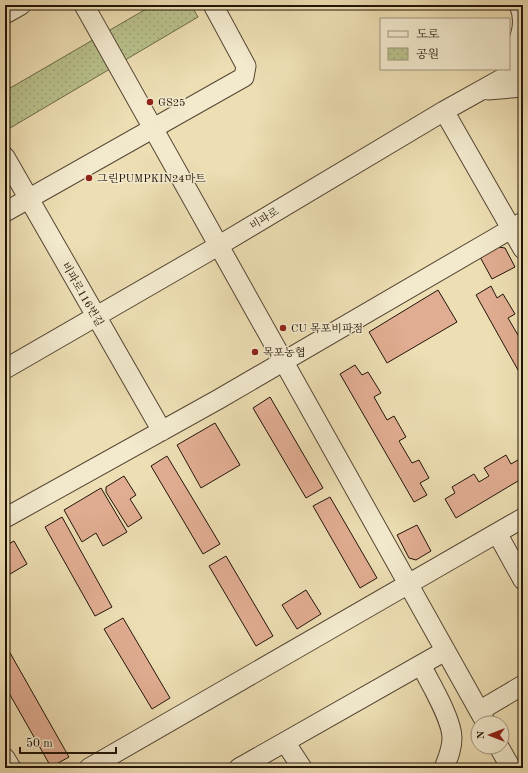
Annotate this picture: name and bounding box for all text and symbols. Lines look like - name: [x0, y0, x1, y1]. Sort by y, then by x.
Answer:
- legend: [380, 18, 510, 70]
- text: 도로: [416, 28, 440, 41]
- text: 공원: [416, 48, 439, 61]
- marker: GS25: [145, 97, 155, 107]
- place label: GS25: [158, 98, 186, 109]
- marker: 그린PUMPKIN24마트: [84, 173, 94, 183]
- place label: 그린PUMPKIN24마트: [97, 173, 206, 185]
- street label: 비파로: [247, 204, 282, 232]
- street label: 비파로116번길: [59, 260, 106, 329]
- place label: CU 목포비파점: [291, 322, 363, 335]
- marker: CU 목포비파점: [278, 323, 288, 333]
- marker: 목포농협: [250, 347, 260, 357]
- place label: 목포농협: [263, 347, 306, 359]
- north arrow: [470, 715, 510, 755]
- scale bar: [20, 729, 116, 755]
- text: N: [476, 730, 487, 739]
- text: 50 m: [26, 737, 53, 750]

